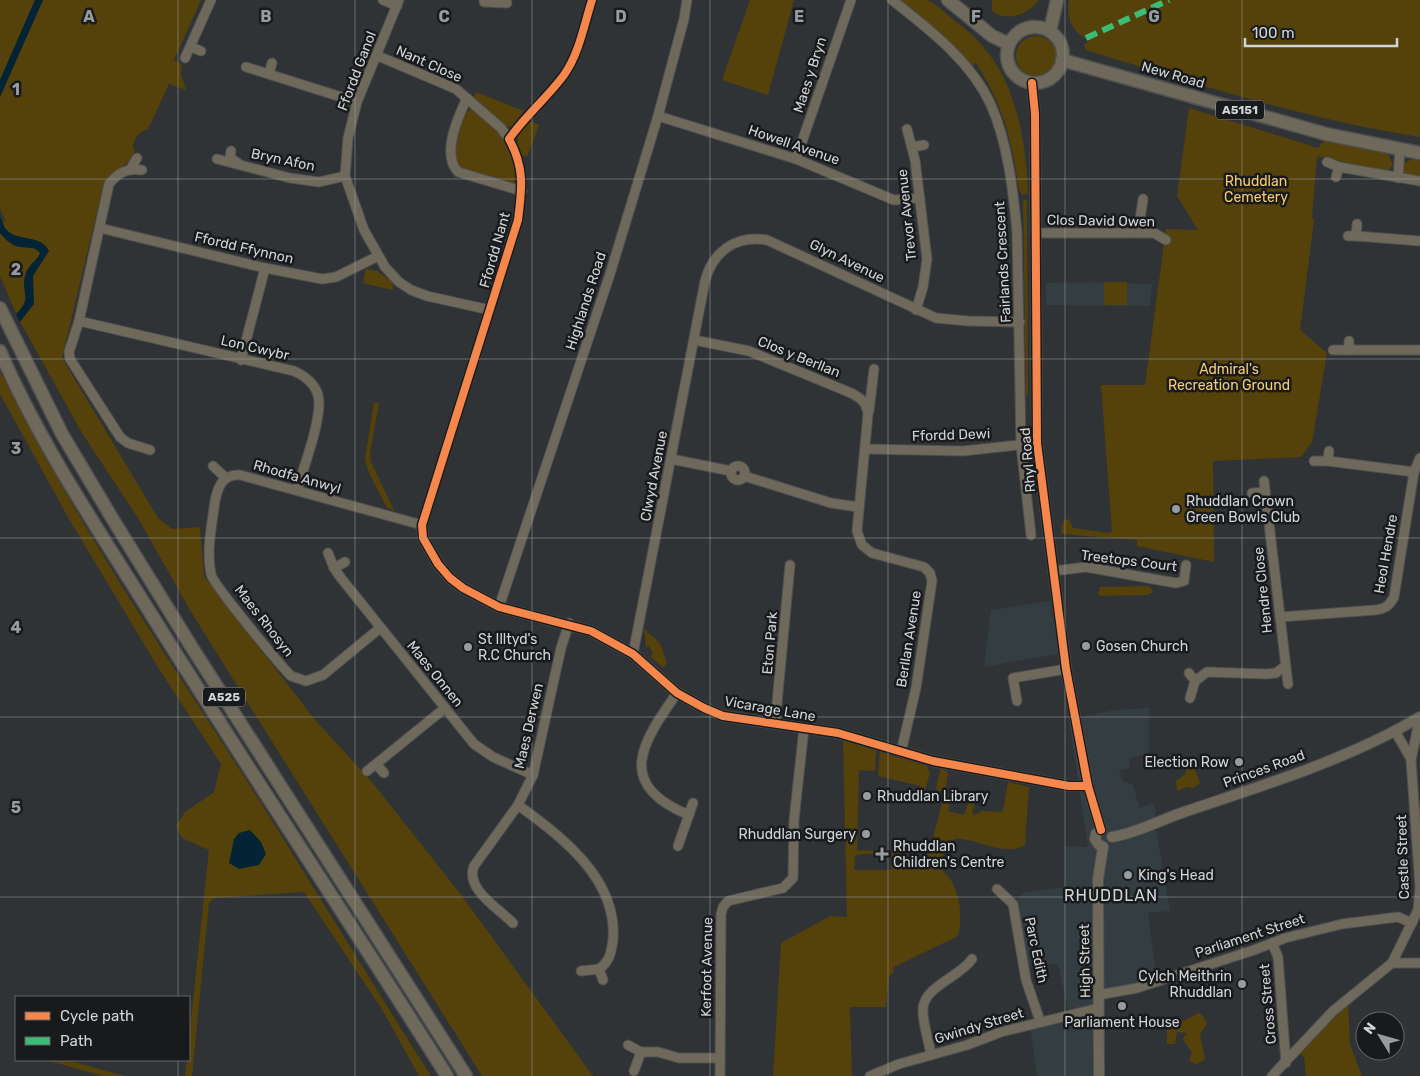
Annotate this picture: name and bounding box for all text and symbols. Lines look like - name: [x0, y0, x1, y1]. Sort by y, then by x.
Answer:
- text: A: [83, 7, 95, 26]
- text: B: [260, 7, 272, 26]
- text: C: [438, 7, 450, 26]
- text: D: [615, 7, 627, 26]
- text: E: [794, 7, 804, 26]
- text: F: [971, 7, 981, 26]
- text: G: [1148, 7, 1160, 26]
- scale bar: [1245, 15, 1398, 47]
- text: 100 m: [1252, 24, 1294, 42]
- street label: Ffordd Ganol: [334, 29, 380, 113]
- street label: Maes y Bryn: [790, 35, 830, 115]
- street label: Nant Close: [393, 42, 465, 86]
- street label: New Road: [1139, 58, 1207, 92]
- text: 1: [12, 80, 20, 99]
- road number: A5151: [1216, 100, 1264, 120]
- street label: Howell Avenue: [746, 121, 842, 169]
- street label: Bryn Afon: [250, 145, 316, 175]
- street label: Trevor Avenue: [894, 168, 920, 262]
- park label: Rhuddlan Cemetery: [1224, 173, 1288, 206]
- street label: Fairlands Crescent: [991, 200, 1015, 323]
- street label: Ffordd Nant: [476, 210, 514, 290]
- street label: Clos David Owen: [1047, 212, 1155, 230]
- street label: Ffordd Ffynnon: [193, 228, 295, 268]
- street label: Glyn Avenue: [807, 236, 887, 287]
- street label: Highlands Road: [562, 250, 610, 352]
- text: 2: [11, 260, 21, 279]
- street label: Lon Cwybr: [219, 332, 291, 364]
- street label: Clos y Berllan: [755, 333, 843, 381]
- park label: Admiral's Recreation Ground: [1168, 361, 1290, 394]
- street label: Ffordd Dewi: [912, 425, 990, 445]
- street label: Rhyl Road: [1017, 427, 1039, 493]
- street label: Clwyd Avenue: [637, 429, 671, 523]
- text: 3: [11, 439, 21, 458]
- street label: Rhodfa Anwyl: [251, 456, 343, 498]
- place label: Rhuddlan Crown Green Bowls Club: [1186, 493, 1300, 526]
- marker: Rhuddlan Crown Green Bowls Club: [1170, 503, 1182, 515]
- street label: Heol Hendre: [1371, 513, 1401, 595]
- street label: Hendre Close: [1250, 546, 1276, 634]
- street label: Treetops Court: [1080, 547, 1179, 575]
- street label: Maes Rhosyn: [231, 582, 297, 660]
- street label: Berllan Avenue: [893, 589, 925, 689]
- street label: Eton Park: [759, 610, 781, 675]
- text: 4: [11, 618, 22, 637]
- place label: St Illtyd's R.C Church: [478, 631, 551, 664]
- street label: Maes Onnen: [403, 638, 467, 710]
- place label: Gosen Church: [1096, 638, 1188, 655]
- marker: Gosen Church: [1080, 640, 1092, 652]
- marker: St Illtyd's R.C Church: [462, 641, 474, 653]
- street label: Maes Derwen: [511, 681, 547, 771]
- road number: A525: [203, 688, 245, 706]
- street label: Vicarage Lane: [723, 693, 817, 725]
- street label: Princes Road: [1221, 746, 1307, 792]
- place label: Election Row: [1145, 754, 1229, 771]
- marker: Election Row: [1233, 756, 1245, 768]
- place label: Rhuddlan Library: [877, 788, 989, 805]
- marker: Rhuddlan Library: [861, 790, 873, 802]
- text: 5: [11, 798, 21, 817]
- street label: Castle Street: [1393, 814, 1413, 900]
- place label: Rhuddlan Surgery: [739, 826, 856, 843]
- marker: Rhuddlan Surgery: [860, 828, 872, 840]
- place label: Rhuddlan Children's Centre: [893, 838, 1005, 871]
- marker: Rhuddlan Children's Centre: [875, 847, 889, 861]
- place label: King's Head: [1138, 867, 1214, 884]
- marker: King's Head: [1122, 869, 1134, 881]
- district label: RHUDDLAN: [1064, 886, 1158, 905]
- street label: Parliament Street: [1193, 910, 1308, 962]
- street label: Parc Edith: [1021, 915, 1051, 985]
- street label: Kerfoot Avenue: [698, 917, 716, 1017]
- street label: High Street: [1076, 923, 1094, 998]
- street label: Cross Street: [1256, 963, 1280, 1045]
- place label: Cylch Meithrin Rhuddlan: [1138, 968, 1232, 1001]
- marker: Cylch Meithrin Rhuddlan: [1236, 978, 1248, 990]
- legend: [15, 996, 190, 1061]
- marker: Parliament House: [1116, 1000, 1128, 1012]
- street label: Gwindy Street: [932, 1004, 1026, 1048]
- text: Cycle path: [60, 1007, 134, 1025]
- north arrow: [1355, 1011, 1405, 1061]
- place label: Parliament House: [1064, 1014, 1180, 1031]
- text: N: [1360, 1019, 1380, 1038]
- text: Path: [60, 1032, 93, 1050]

